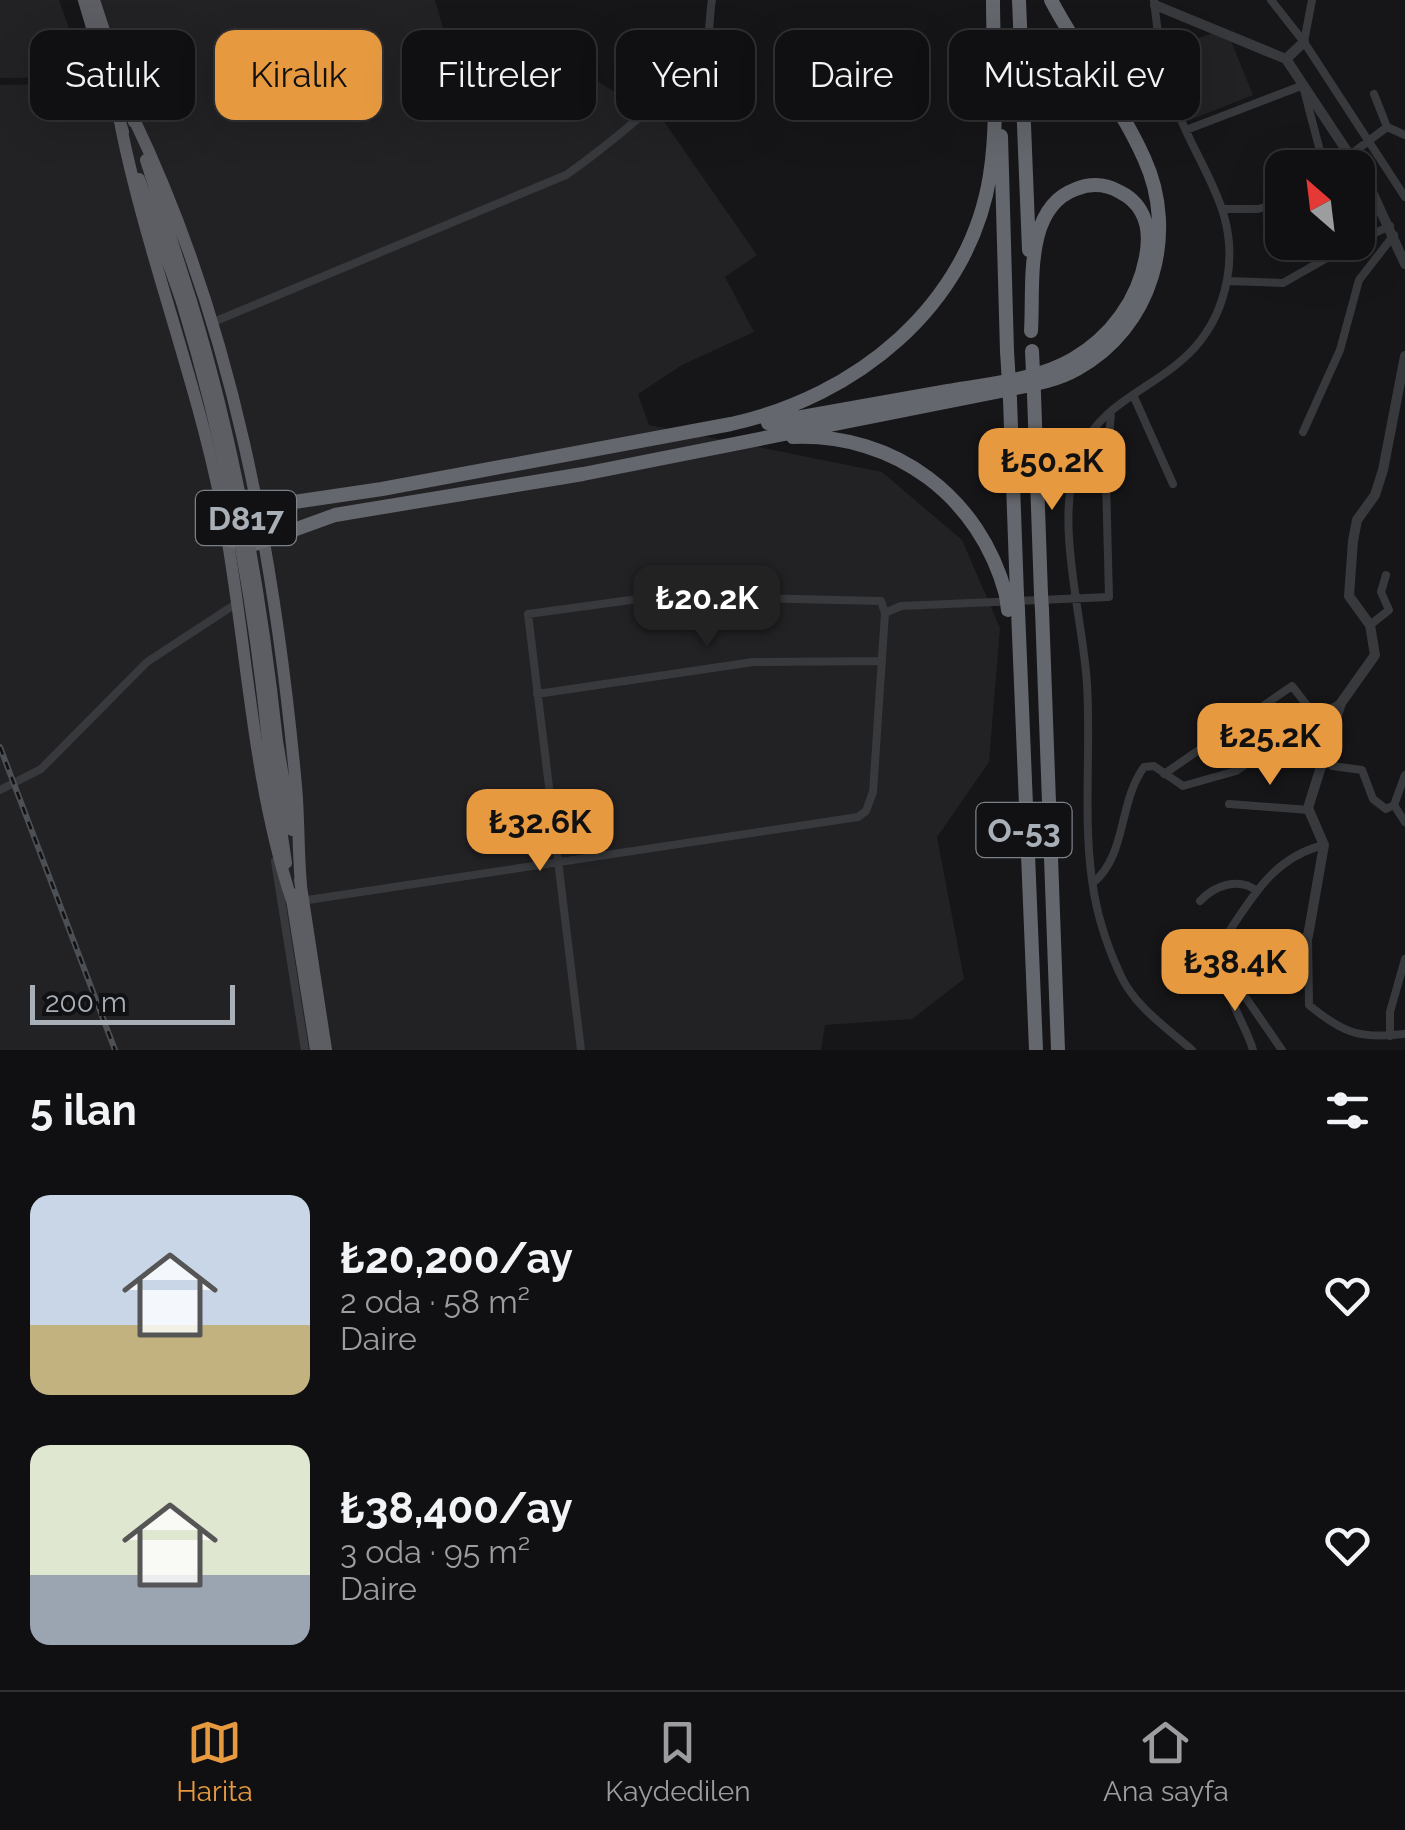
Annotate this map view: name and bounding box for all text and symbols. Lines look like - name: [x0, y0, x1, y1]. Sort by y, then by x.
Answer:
- chip: Satılık: [30, 30, 195, 120]
- chip: Kiralık: [215, 30, 382, 120]
- chip: Filtreler: [402, 30, 596, 120]
- chip: Yeni: [616, 30, 755, 120]
- chip: Daire: [775, 30, 929, 120]
- chip: Müstakil ev: [949, 30, 1200, 120]
- north arrow: [1265, 150, 1375, 260]
- map controls: [1265, 150, 1375, 260]
- pin: ₺50.2K: [971, 428, 1133, 513]
- text: ₺50.2K: [1000, 442, 1104, 479]
- road number: D817: [196, 491, 296, 545]
- pin: ₺20.2K: [626, 565, 788, 650]
- text: ₺20.2K: [655, 579, 759, 616]
- pin: ₺25.2K: [1189, 703, 1351, 788]
- text: ₺25.2K: [1219, 717, 1321, 754]
- pin: ₺32.6K: [459, 789, 621, 874]
- text: ₺32.6K: [489, 803, 591, 840]
- road number: O-53: [976, 803, 1072, 857]
- pin: ₺38.4K: [1154, 929, 1316, 1014]
- text: ₺38.4K: [1183, 943, 1287, 980]
- scale bar: [30, 980, 235, 1024]
- text: 200 m: [45, 986, 127, 1019]
- icon: filters: [1320, 1083, 1375, 1138]
- text: 5 ilan: [30, 1086, 137, 1135]
- text: ₺20,200/ay: [340, 1234, 573, 1283]
- icon: home: [110, 1235, 230, 1355]
- icon: heart: [1320, 1268, 1375, 1323]
- text: 2 oda · 58 m²: [340, 1283, 530, 1320]
- text: Daire: [340, 1320, 417, 1357]
- text: ₺38,400/ay: [340, 1484, 573, 1533]
- icon: home: [110, 1485, 230, 1605]
- icon: heart: [1320, 1518, 1375, 1573]
- text: 3 oda · 95 m²: [340, 1533, 530, 1570]
- text: Daire: [340, 1570, 417, 1607]
- tab: Harita: [176, 1715, 253, 1808]
- tab: Kaydedilen: [605, 1715, 751, 1808]
- tab: Ana sayfa: [1103, 1715, 1229, 1808]

